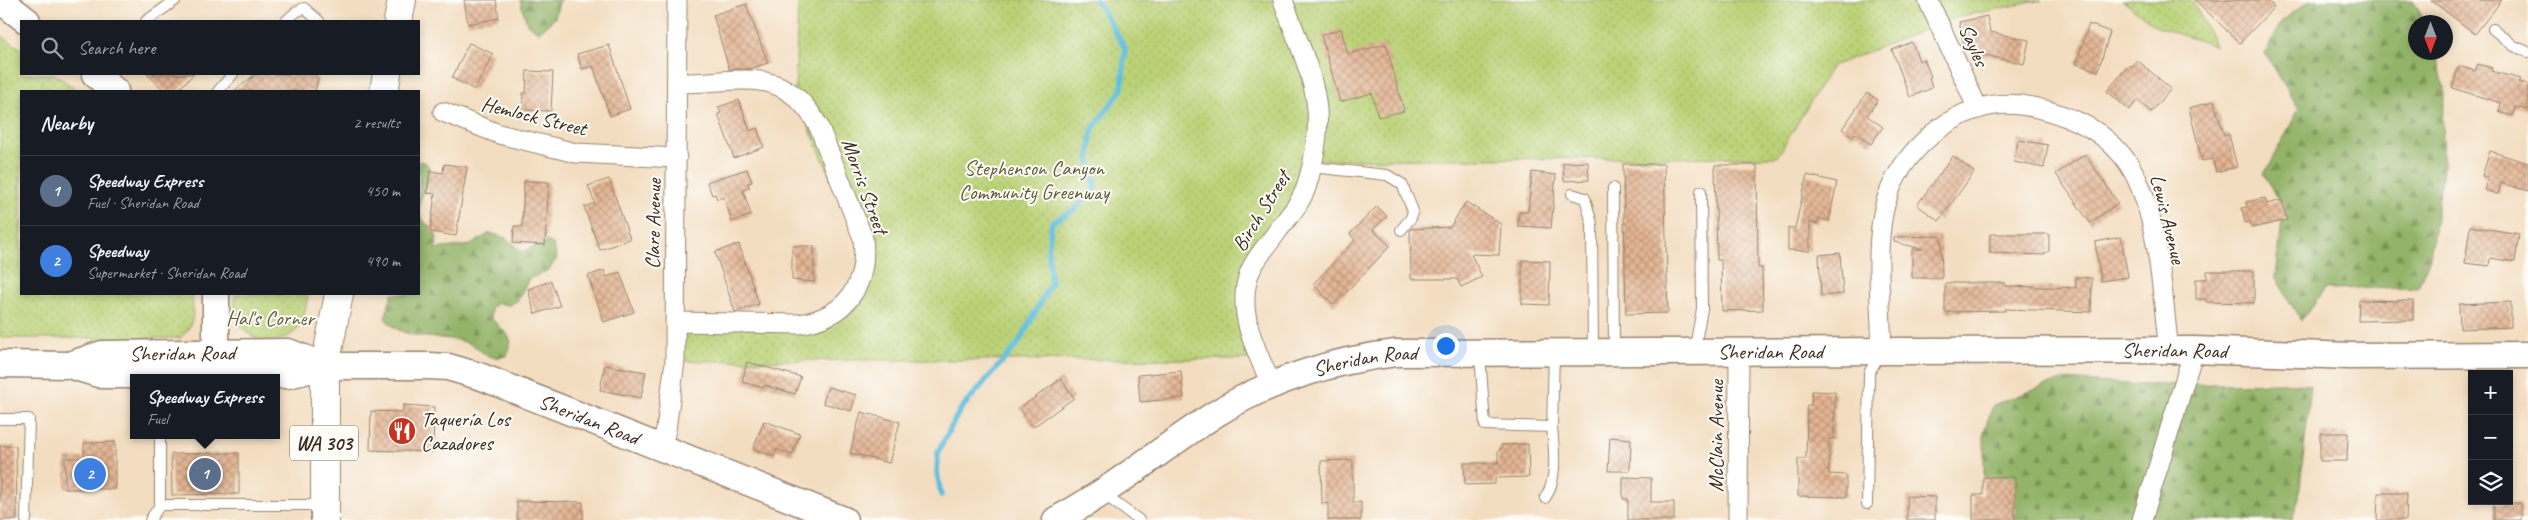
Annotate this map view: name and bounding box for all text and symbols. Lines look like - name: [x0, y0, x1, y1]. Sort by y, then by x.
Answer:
- north arrow: [2408, 15, 2453, 60]
- search box: [20, 20, 420, 75]
- street label: Sayles: [1953, 20, 1995, 72]
- icon: search: [38, 34, 66, 62]
- text: Search here: [78, 36, 155, 60]
- street label: Hemlock Street: [479, 90, 591, 142]
- text: Nearby: [40, 110, 93, 136]
- text: 2 results: [353, 113, 400, 133]
- street label: Morris Street: [836, 135, 895, 240]
- park label: Stephenson Canyon Community Greenway: [959, 155, 1111, 205]
- street label: Birch Street: [1226, 163, 1297, 256]
- text: Speedway Express: [87, 169, 203, 193]
- street label: Lewis Avenue: [2144, 172, 2192, 267]
- street label: Clare Avenue: [639, 177, 667, 269]
- text: 1: [52, 181, 60, 201]
- text: 450 m: [366, 181, 400, 201]
- text: Fuel · Sheridan Road: [87, 193, 199, 213]
- text: Speedway: [87, 239, 148, 263]
- text: 2: [52, 251, 60, 271]
- text: 490 m: [366, 251, 400, 271]
- text: Supermarket · Sheridan Road: [87, 263, 246, 283]
- park label: Hal's Corner: [226, 305, 316, 331]
- your location: [1433, 333, 1459, 359]
- street label: Sheridan Road: [2122, 337, 2231, 364]
- street label: Sheridan Road: [1718, 338, 1827, 365]
- street label: Sheridan Road: [129, 340, 239, 367]
- street label: Sheridan Road: [1310, 340, 1421, 383]
- map controls: [2468, 370, 2513, 505]
- button: +: [2468, 370, 2513, 415]
- popup: [130, 374, 280, 439]
- street label: McClain Avenue: [1703, 379, 1729, 492]
- text: Speedway Express: [147, 385, 263, 409]
- street label: Sheridan Road: [535, 388, 646, 452]
- place label: Taquería Los Cazadores: [421, 406, 512, 456]
- text: Fuel: [147, 409, 168, 429]
- button: −: [2468, 415, 2513, 460]
- restaurant icon: Taquería Los Cazadores: [387, 416, 417, 446]
- road number: WA 303: [290, 426, 358, 460]
- pin: 2: [74, 455, 106, 493]
- pin: 1: [189, 455, 221, 493]
- button: layers: [2468, 460, 2513, 505]

